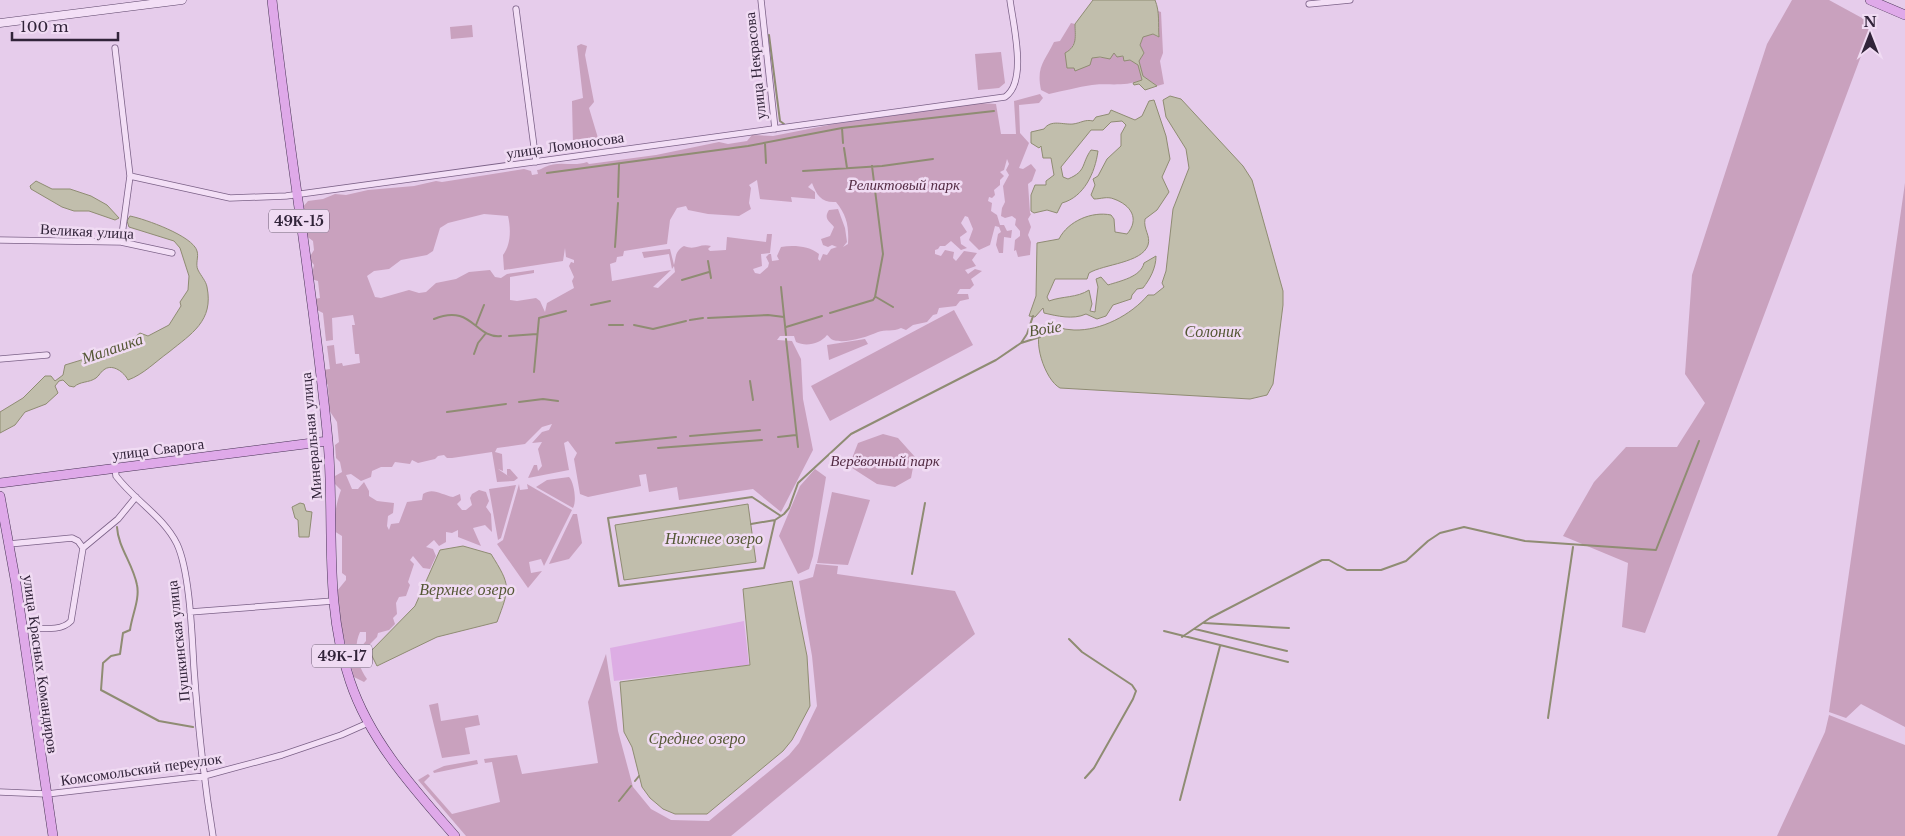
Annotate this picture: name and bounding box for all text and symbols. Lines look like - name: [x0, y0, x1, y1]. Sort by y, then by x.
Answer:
- scale bar: [12, 10, 119, 42]
- north arrow: [1845, 10, 1895, 60]
- street label: улица Некрасова: [740, 11, 770, 121]
- text: N: [1863, 13, 1877, 31]
- text: 100 m: [20, 17, 69, 36]
- street label: улица Ломоносова: [505, 127, 626, 163]
- park label: Реликтовый парк: [847, 175, 961, 194]
- road number: 49К-15: [269, 210, 329, 232]
- street label: Великая улица: [39, 219, 135, 243]
- water label: Войе: [1027, 316, 1063, 340]
- water label: Солоник: [1185, 321, 1242, 341]
- water label: Малашка: [78, 328, 145, 368]
- street label: Минеральная улица: [296, 371, 326, 500]
- street label: улица Сварога: [111, 434, 206, 464]
- park label: Верёвочный парк: [830, 451, 941, 470]
- water label: Нижнее озеро: [664, 528, 763, 548]
- street label: улица Красных Командиров: [19, 573, 63, 755]
- street label: Пушкинская улица: [162, 579, 194, 703]
- water label: Верхнее озеро: [419, 579, 515, 599]
- road number: 49К-17: [312, 644, 372, 668]
- water label: Среднее озеро: [648, 728, 746, 748]
- street label: Комсомольский переулок: [59, 748, 224, 790]

